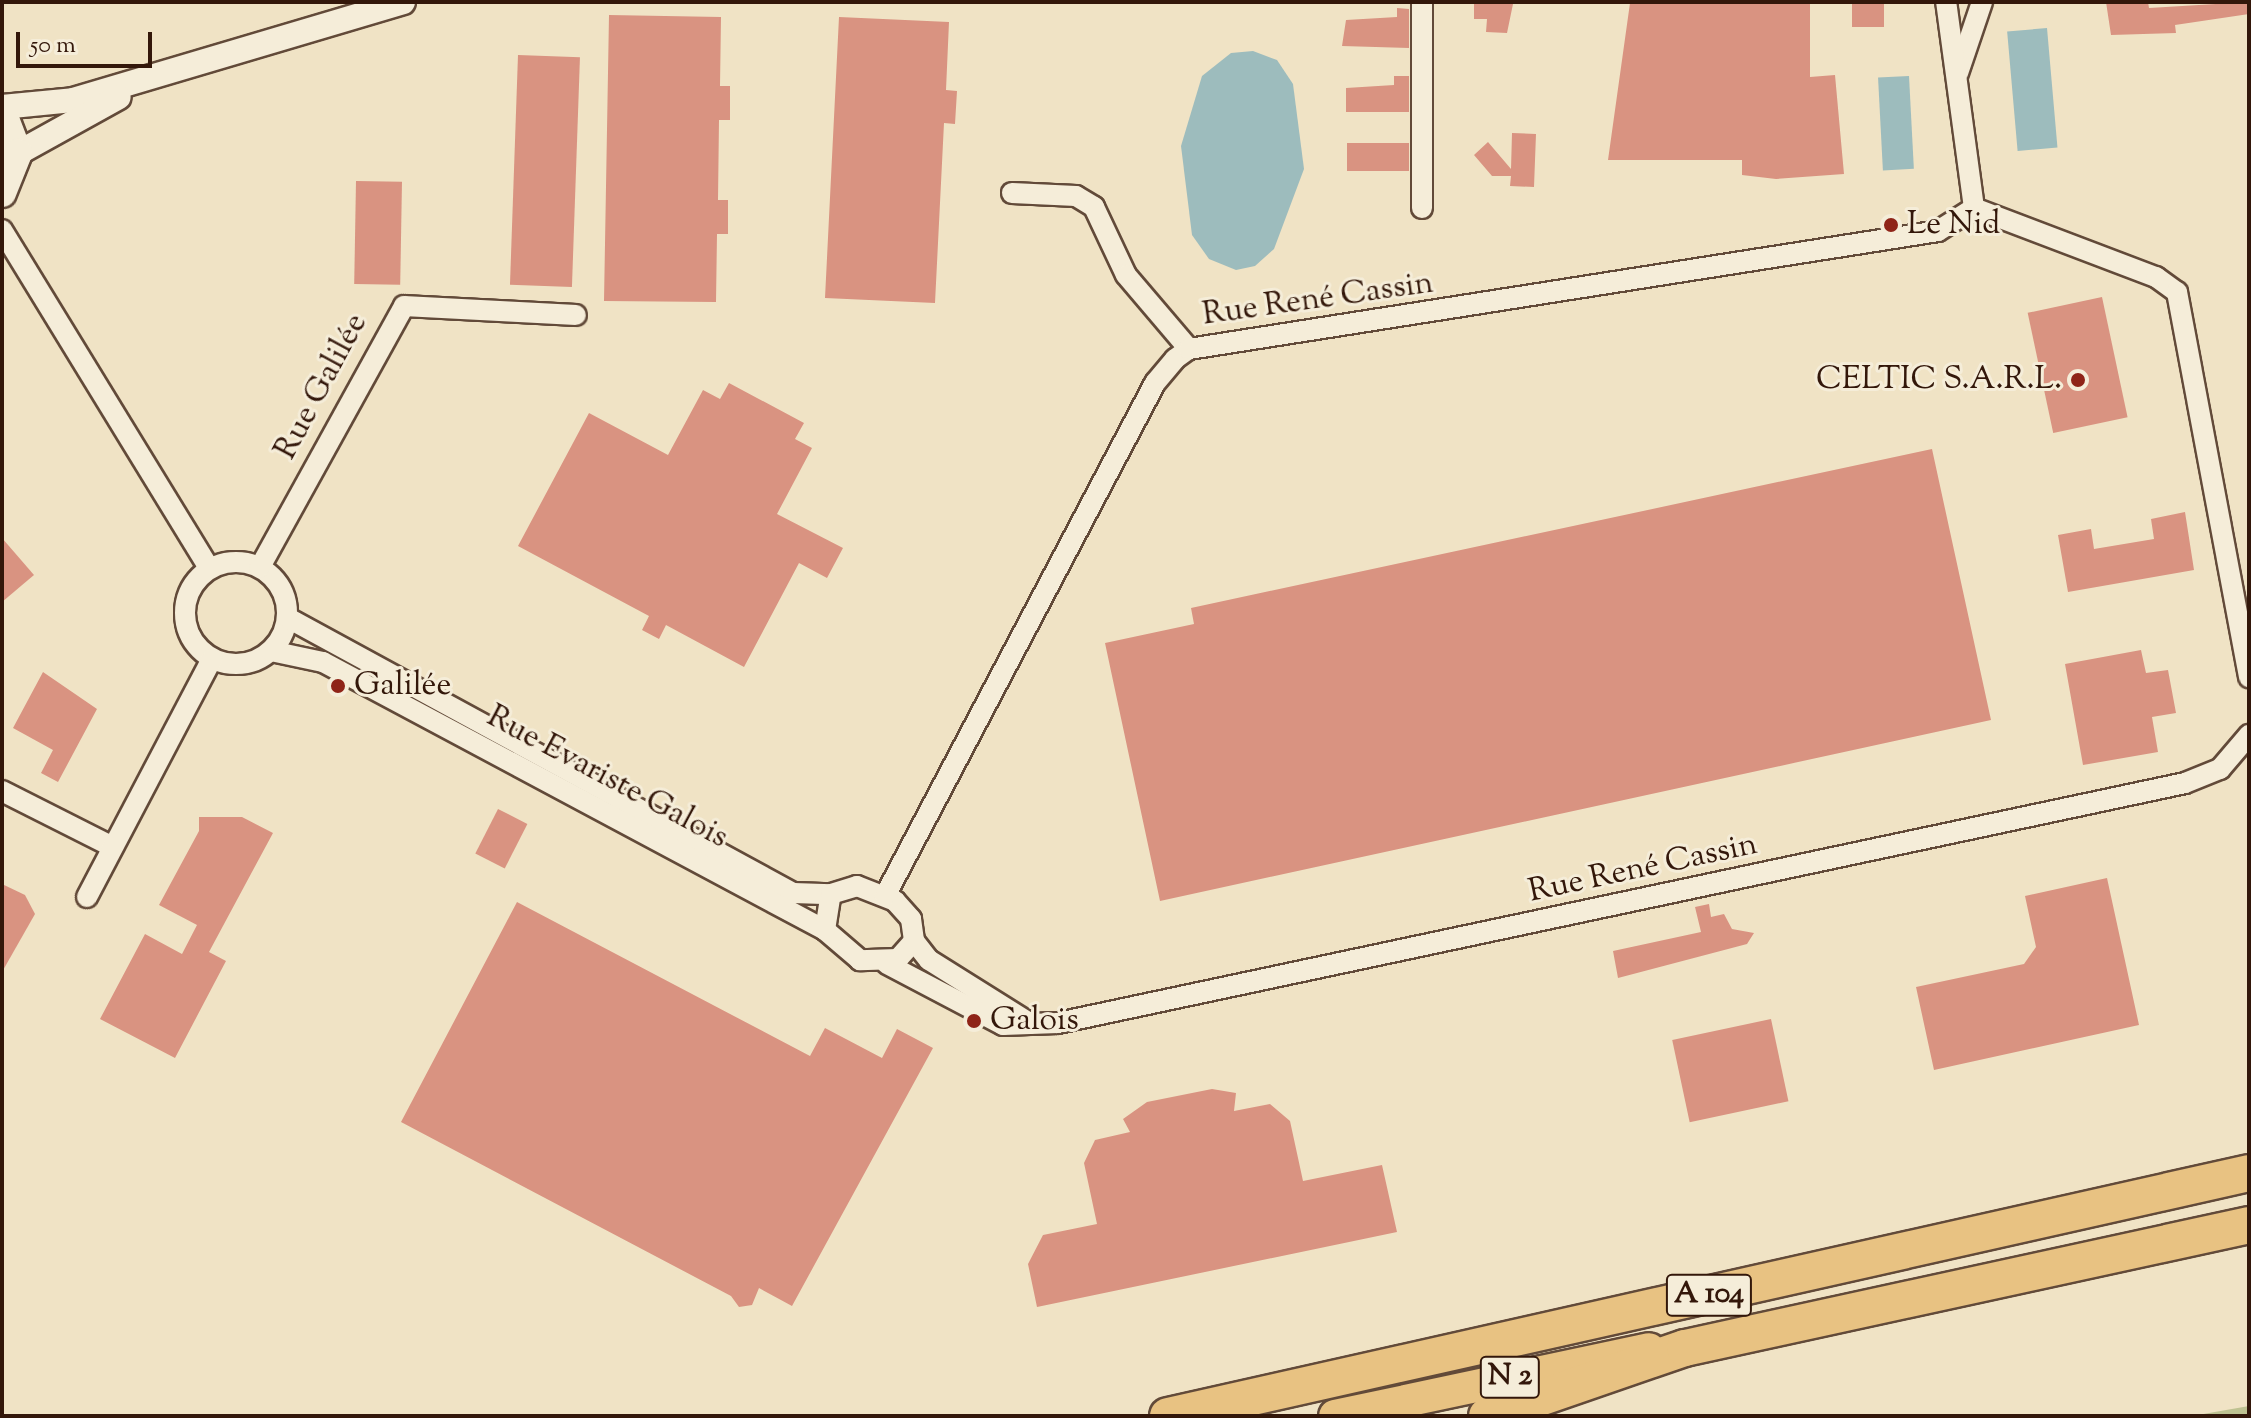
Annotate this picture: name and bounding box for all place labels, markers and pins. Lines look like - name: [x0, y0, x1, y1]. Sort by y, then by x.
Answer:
- place label: Le Nid: [1907, 206, 2000, 244]
- marker: Le Nid: [1882, 216, 1900, 234]
- place label: CELTIC S.A.R.L.: [1816, 361, 2062, 399]
- marker: CELTIC S.A.R.L.: [2069, 371, 2087, 389]
- place label: Galilée: [354, 667, 451, 705]
- marker: Galilée: [329, 677, 347, 695]
- place label: Galois: [990, 1002, 1079, 1040]
- marker: Galois: [965, 1012, 983, 1030]

